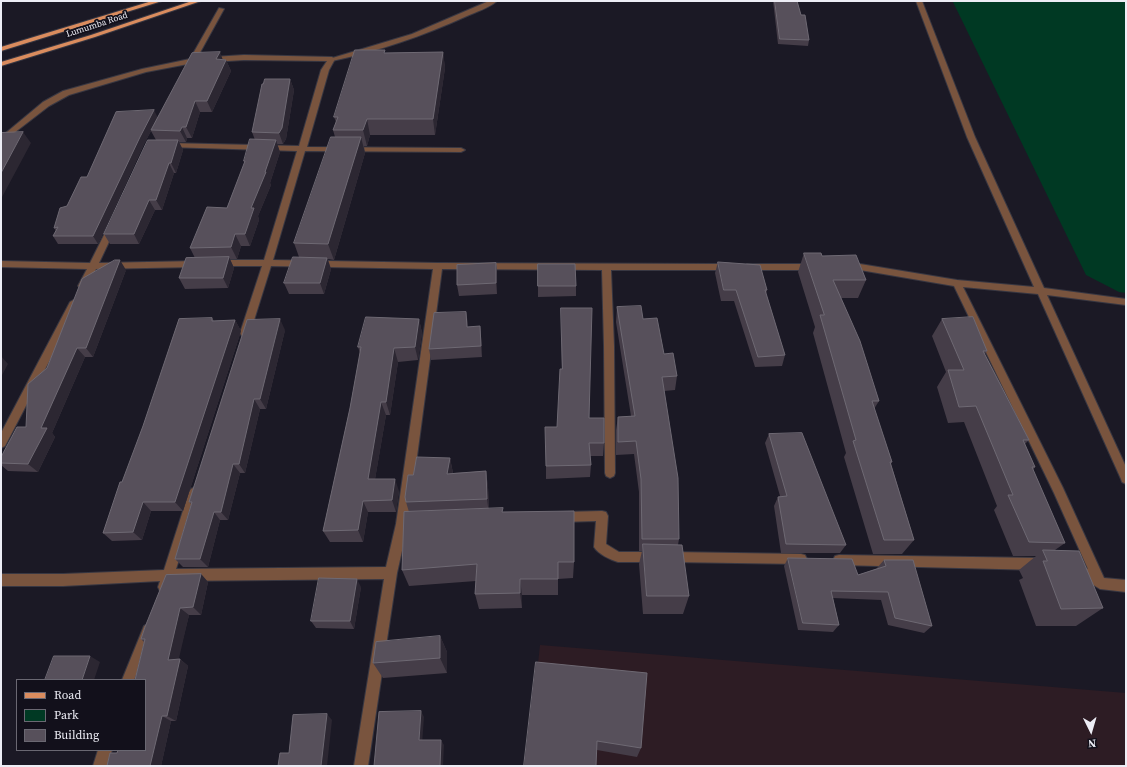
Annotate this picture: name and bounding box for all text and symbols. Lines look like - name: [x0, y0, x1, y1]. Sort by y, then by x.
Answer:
- street label: Lumumba Road: [65, 10, 129, 40]
- legend: [16, 679, 146, 751]
- text: Road: [54, 687, 81, 703]
- text: Park: [54, 707, 79, 723]
- north arrow: [1071, 711, 1111, 751]
- text: Building: [54, 727, 99, 743]
- text: N: [1087, 736, 1097, 751]

